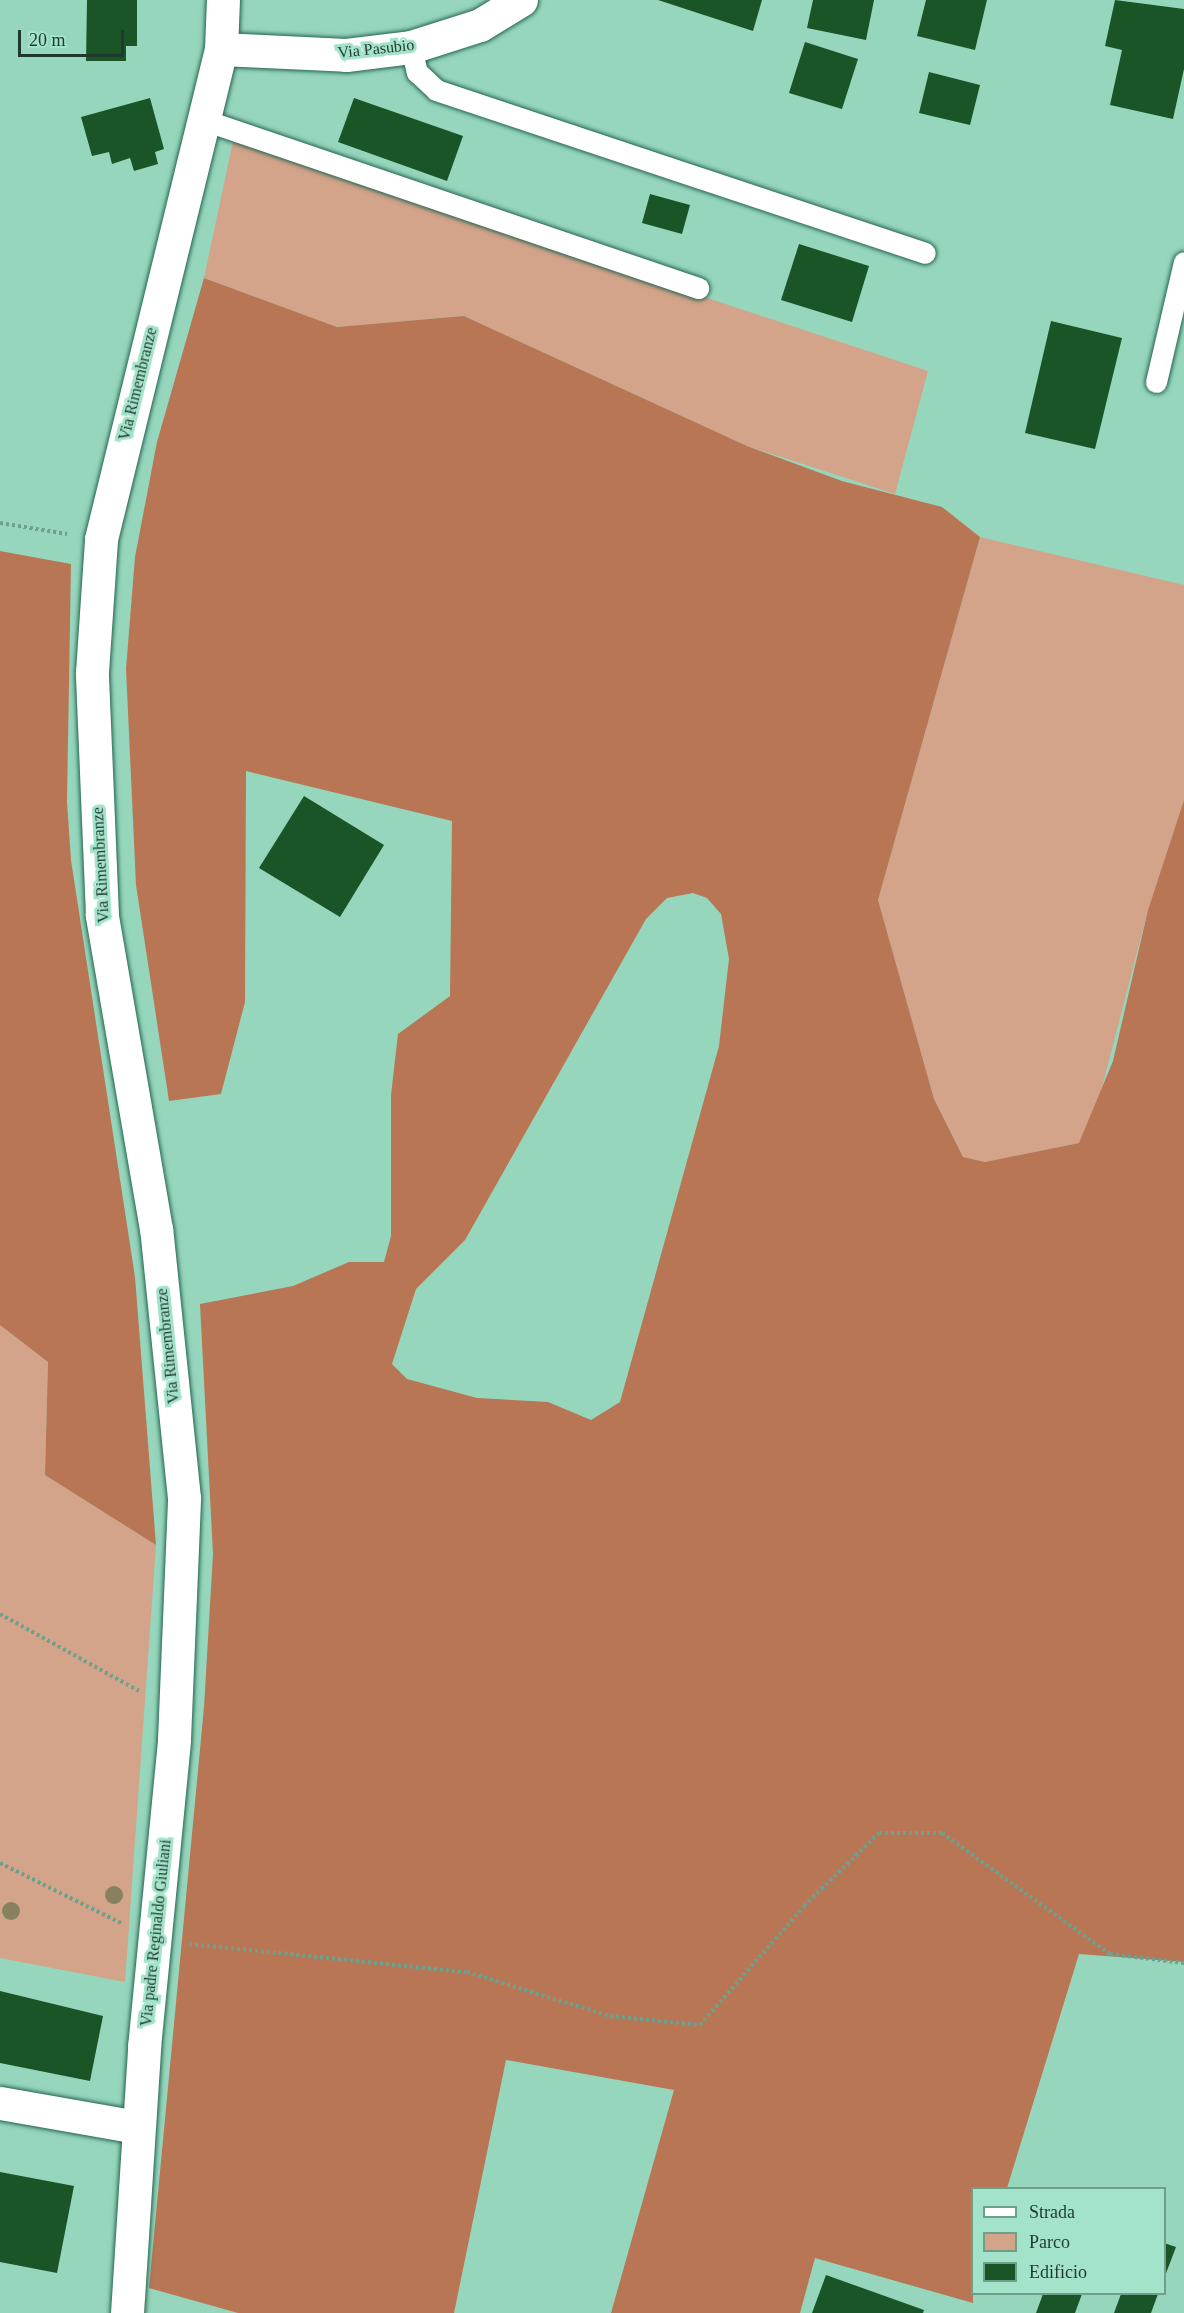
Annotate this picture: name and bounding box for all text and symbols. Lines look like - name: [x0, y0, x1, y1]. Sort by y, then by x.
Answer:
- scale bar: [21, 18, 128, 56]
- text: 20 m: [29, 30, 66, 50]
- street label: Via Pasubio: [337, 35, 415, 63]
- street label: Via Rimembranze: [115, 325, 161, 443]
- street label: Via Rimembranze: [88, 807, 114, 923]
- street label: Via Rimembranze: [152, 1287, 184, 1405]
- street label: Via padre Reginaldo Giuliani: [137, 1839, 175, 2027]
- legend: [971, 2187, 1166, 2295]
- text: Strada: [1029, 2202, 1075, 2222]
- text: Parco: [1029, 2232, 1070, 2252]
- text: Edificio: [1029, 2262, 1087, 2282]

